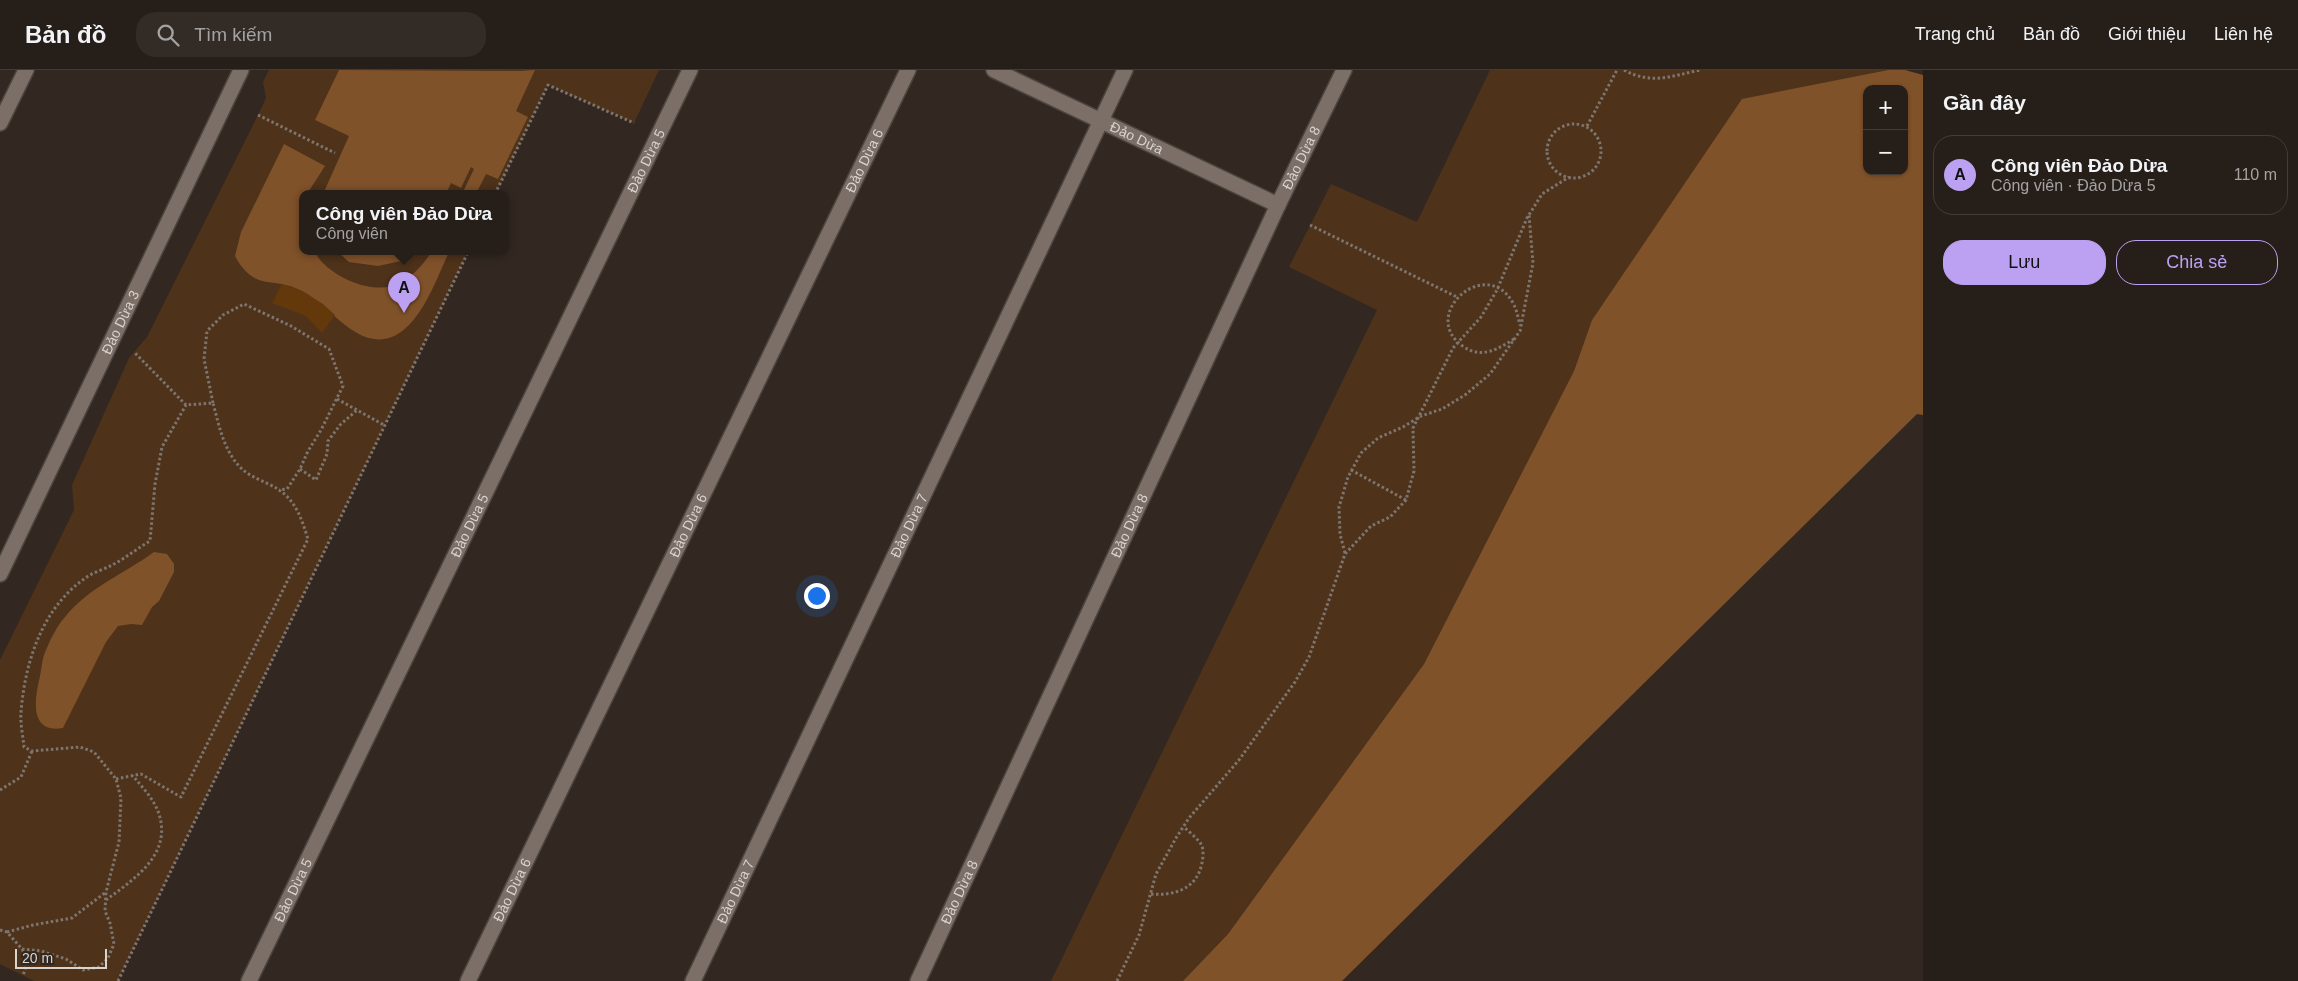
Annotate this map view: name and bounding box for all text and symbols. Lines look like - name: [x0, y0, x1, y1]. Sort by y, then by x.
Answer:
- search box: [136, 12, 486, 57]
- text: Bản đồ: [25, 21, 106, 48]
- icon: search: [154, 21, 182, 49]
- text: Tìm kiếm: [194, 24, 272, 45]
- text: Trang chủ: [1915, 24, 1995, 44]
- text: Bản đồ: [2023, 24, 2080, 44]
- text: Giới thiệu: [2108, 24, 2186, 44]
- text: Liên hệ: [2214, 24, 2273, 44]
- map controls: [1863, 85, 1908, 175]
- button: +: [1863, 85, 1908, 130]
- text: Gần đây: [1943, 91, 2026, 114]
- street label: Đảo Dừa: [1108, 118, 1166, 157]
- street label: Đảo Dừa 8: [1279, 123, 1323, 192]
- street label: Đảo Dừa 5: [624, 126, 668, 195]
- street label: Đảo Dừa 6: [842, 126, 886, 195]
- button: −: [1863, 130, 1908, 175]
- text: Công viên Đảo Dừa: [1991, 155, 2167, 176]
- text: A: [1954, 166, 1966, 183]
- text: 110 m: [2234, 166, 2277, 183]
- text: Công viên · Đảo Dừa 5: [1991, 177, 2156, 194]
- popup: [299, 190, 509, 255]
- text: Công viên Đảo Dừa: [316, 203, 492, 224]
- text: Công viên: [316, 225, 388, 242]
- button: Lưu: [1943, 240, 2106, 285]
- button: Chia sẻ: [2116, 240, 2278, 285]
- pin: A: [388, 272, 420, 313]
- street label: Đảo Dừa 3: [98, 288, 142, 357]
- street label: Đảo Dừa 5: [447, 491, 492, 560]
- street label: Đảo Dừa 6: [666, 491, 710, 560]
- street label: Đảo Dừa 7: [887, 491, 931, 560]
- street label: Đảo Dừa 8: [1108, 491, 1151, 560]
- your location: [804, 583, 830, 609]
- street label: Đảo Dừa 5: [271, 856, 315, 924]
- street label: Đảo Dừa 6: [490, 856, 534, 924]
- street label: Đảo Dừa 7: [713, 857, 757, 926]
- street label: Đảo Dừa 8: [938, 857, 981, 927]
- scale bar: [15, 946, 108, 969]
- text: 20 m: [22, 950, 53, 966]

